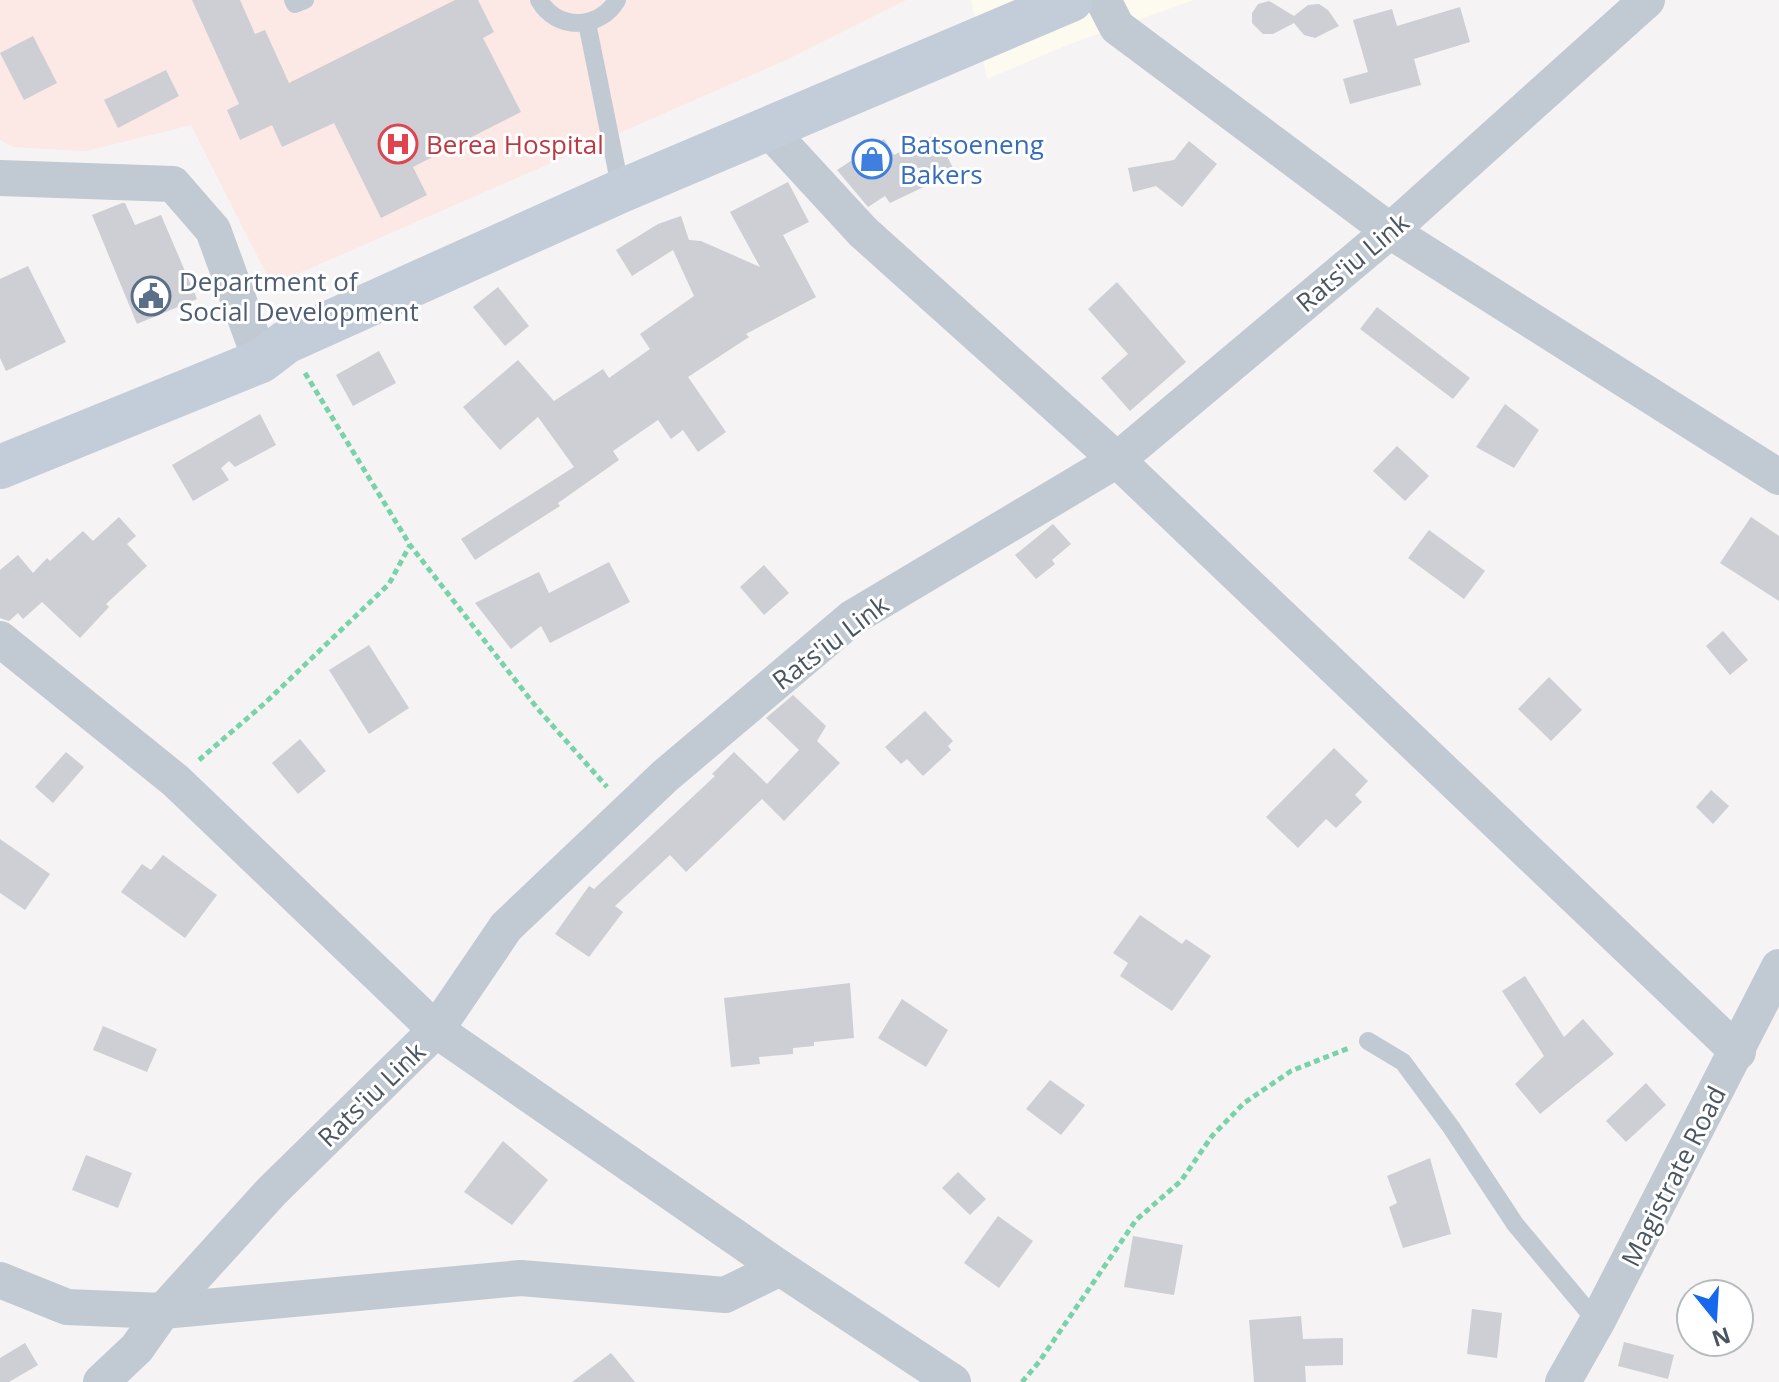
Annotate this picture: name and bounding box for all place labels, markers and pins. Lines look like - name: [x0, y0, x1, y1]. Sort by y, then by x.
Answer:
- hospital icon: Berea Hospital: [377, 123, 419, 165]
- place label: Berea Hospital: [426, 126, 604, 162]
- place label: Batsoeneng Bakers: [900, 126, 1044, 192]
- shop icon: Batsoeneng Bakers: [851, 138, 893, 180]
- place label: Department of Social Development: [179, 263, 419, 329]
- public building icon: Department of Social Development: [130, 275, 172, 317]

